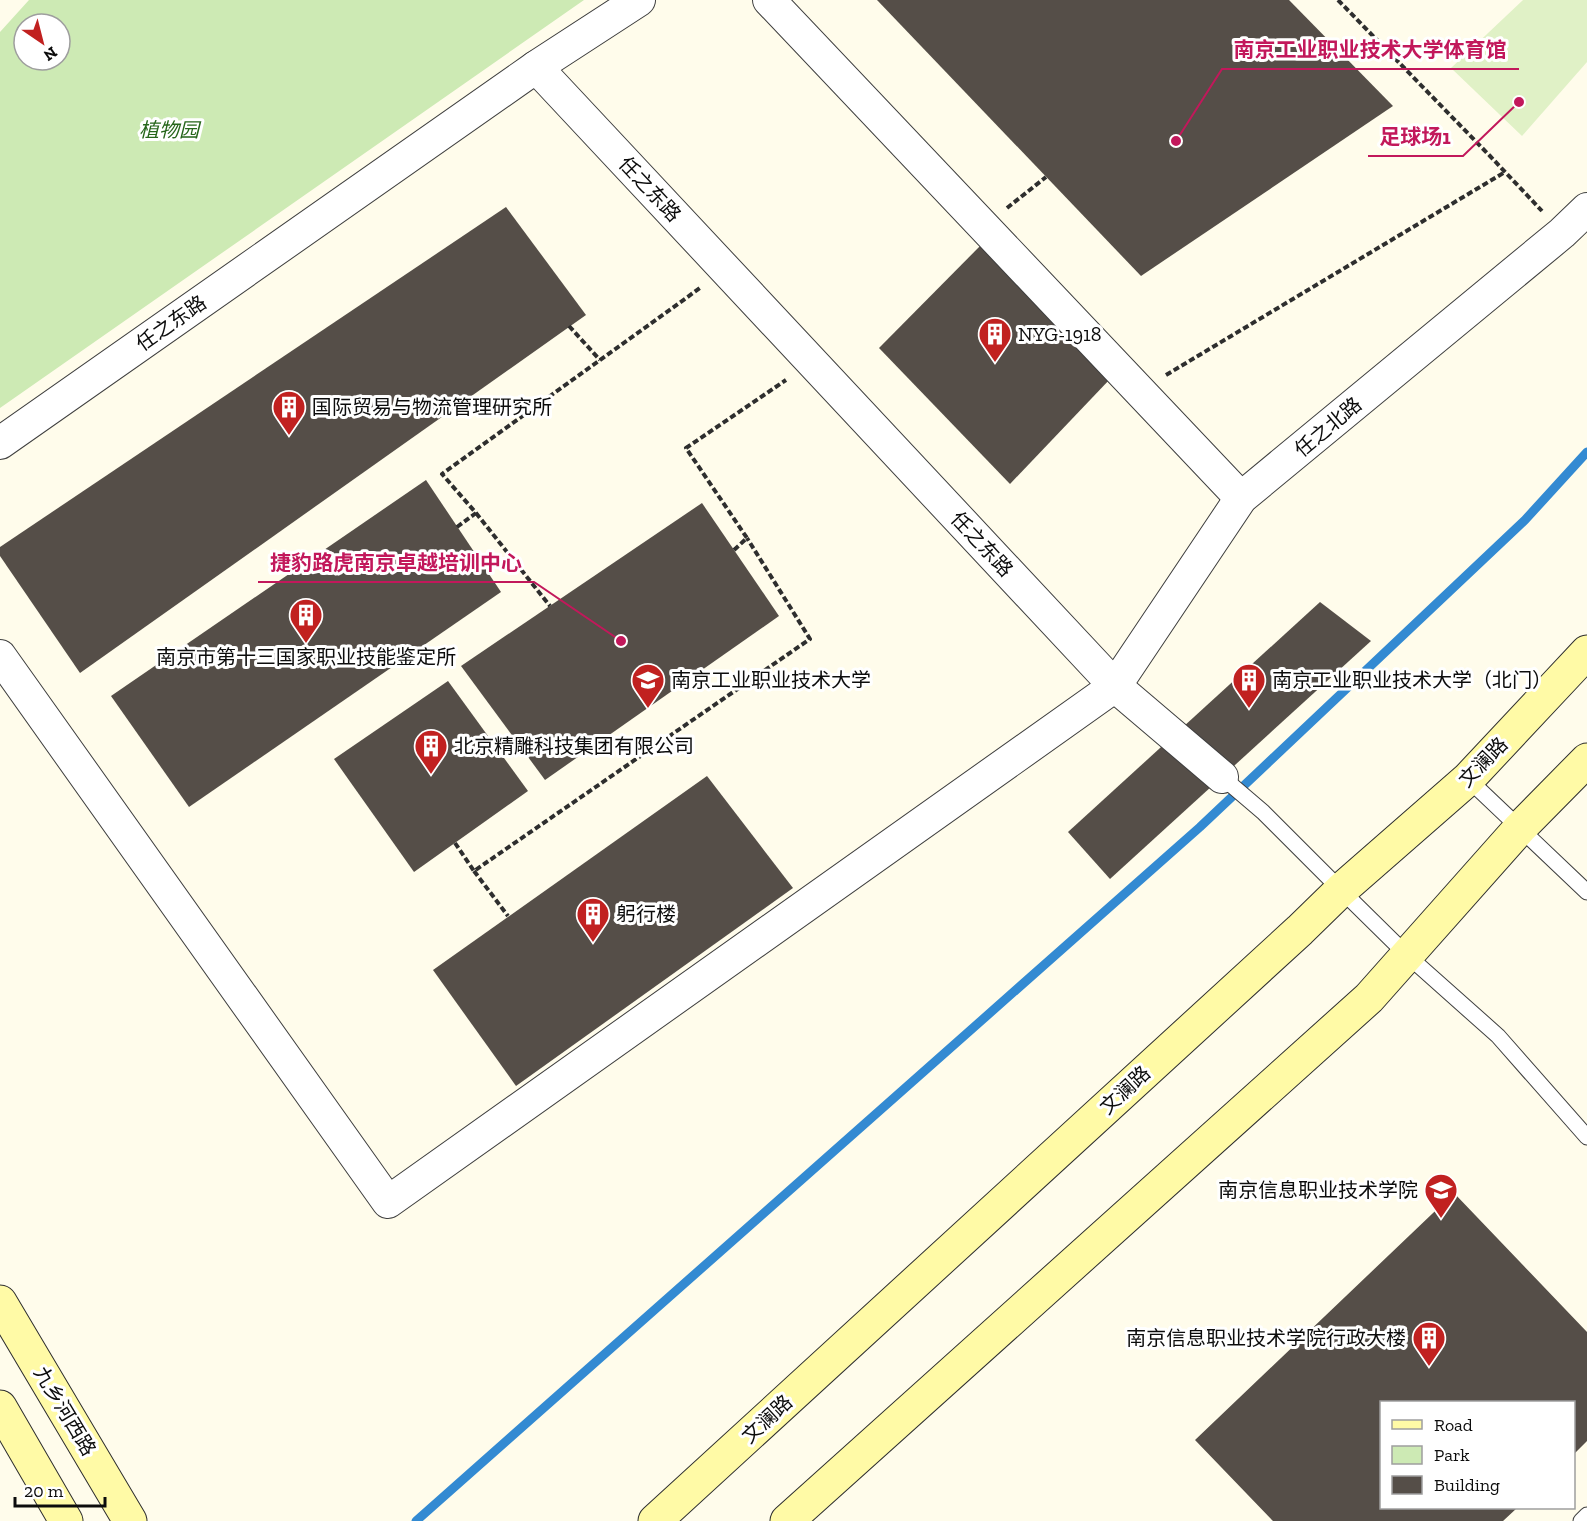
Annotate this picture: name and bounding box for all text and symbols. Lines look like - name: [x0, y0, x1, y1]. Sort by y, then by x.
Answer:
- north arrow: [12, 12, 72, 72]
- callout: 南京工业职业技术大学体育馆: [1222, 30, 1519, 69]
- text: 南京工业职业技术大学体育馆: [1234, 37, 1507, 62]
- text: N: [40, 43, 61, 65]
- callout: 足球场1: [1368, 117, 1463, 156]
- park label: 植物园: [139, 118, 202, 142]
- text: 足球场1: [1379, 124, 1451, 149]
- street label: 任之东路: [614, 152, 686, 226]
- street label: 任之东路: [131, 290, 211, 356]
- building icon: NYG-1918: [977, 316, 1013, 363]
- place label: NYG-1918: [1018, 322, 1102, 346]
- building icon: 国际贸易与物流管理研究所: [271, 389, 307, 436]
- street label: 任之北路: [1290, 392, 1366, 462]
- place label: 国际贸易与物流管理研究所: [312, 395, 552, 419]
- street label: 任之东路: [946, 507, 1018, 581]
- callout: 捷豹路虎南京卓越培训中心: [258, 543, 534, 582]
- text: 捷豹路虎南京卓越培训中心: [270, 550, 522, 575]
- building icon: 南京市第十三国家职业技能鉴定所: [288, 597, 324, 644]
- place label: 南京市第十三国家职业技能鉴定所: [156, 645, 456, 669]
- school or university icon: 南京工业职业技术大学: [630, 662, 666, 709]
- building icon: 南京工业职业技术大学（北门）: [1231, 662, 1267, 709]
- place label: 南京工业职业技术大学: [671, 668, 871, 692]
- place label: 南京工业职业技术大学（北门）: [1272, 668, 1552, 692]
- building icon: 北京精雕科技集团有限公司: [413, 728, 449, 775]
- street label: 文澜路: [1454, 732, 1512, 792]
- place label: 北京精雕科技集团有限公司: [454, 734, 694, 758]
- building icon: 躬行楼: [575, 896, 611, 943]
- place label: 躬行楼: [616, 902, 676, 926]
- street label: 文澜路: [1095, 1061, 1155, 1119]
- school or university icon: 南京信息职业技术学院: [1423, 1172, 1459, 1219]
- place label: 南京信息职业技术学院: [1218, 1178, 1418, 1202]
- building icon: 南京信息职业技术学院行政大楼: [1411, 1320, 1447, 1367]
- place label: 南京信息职业技术学院行政大楼: [1126, 1326, 1406, 1350]
- street label: 九乡河西路: [29, 1362, 101, 1460]
- street label: 文澜路: [737, 1390, 797, 1448]
- legend: [1380, 1401, 1575, 1509]
- text: Road: [1434, 1414, 1473, 1436]
- text: Park: [1434, 1444, 1470, 1466]
- scale bar: [15, 1470, 105, 1508]
- text: Building: [1434, 1474, 1500, 1496]
- text: 20 m: [24, 1480, 64, 1502]

